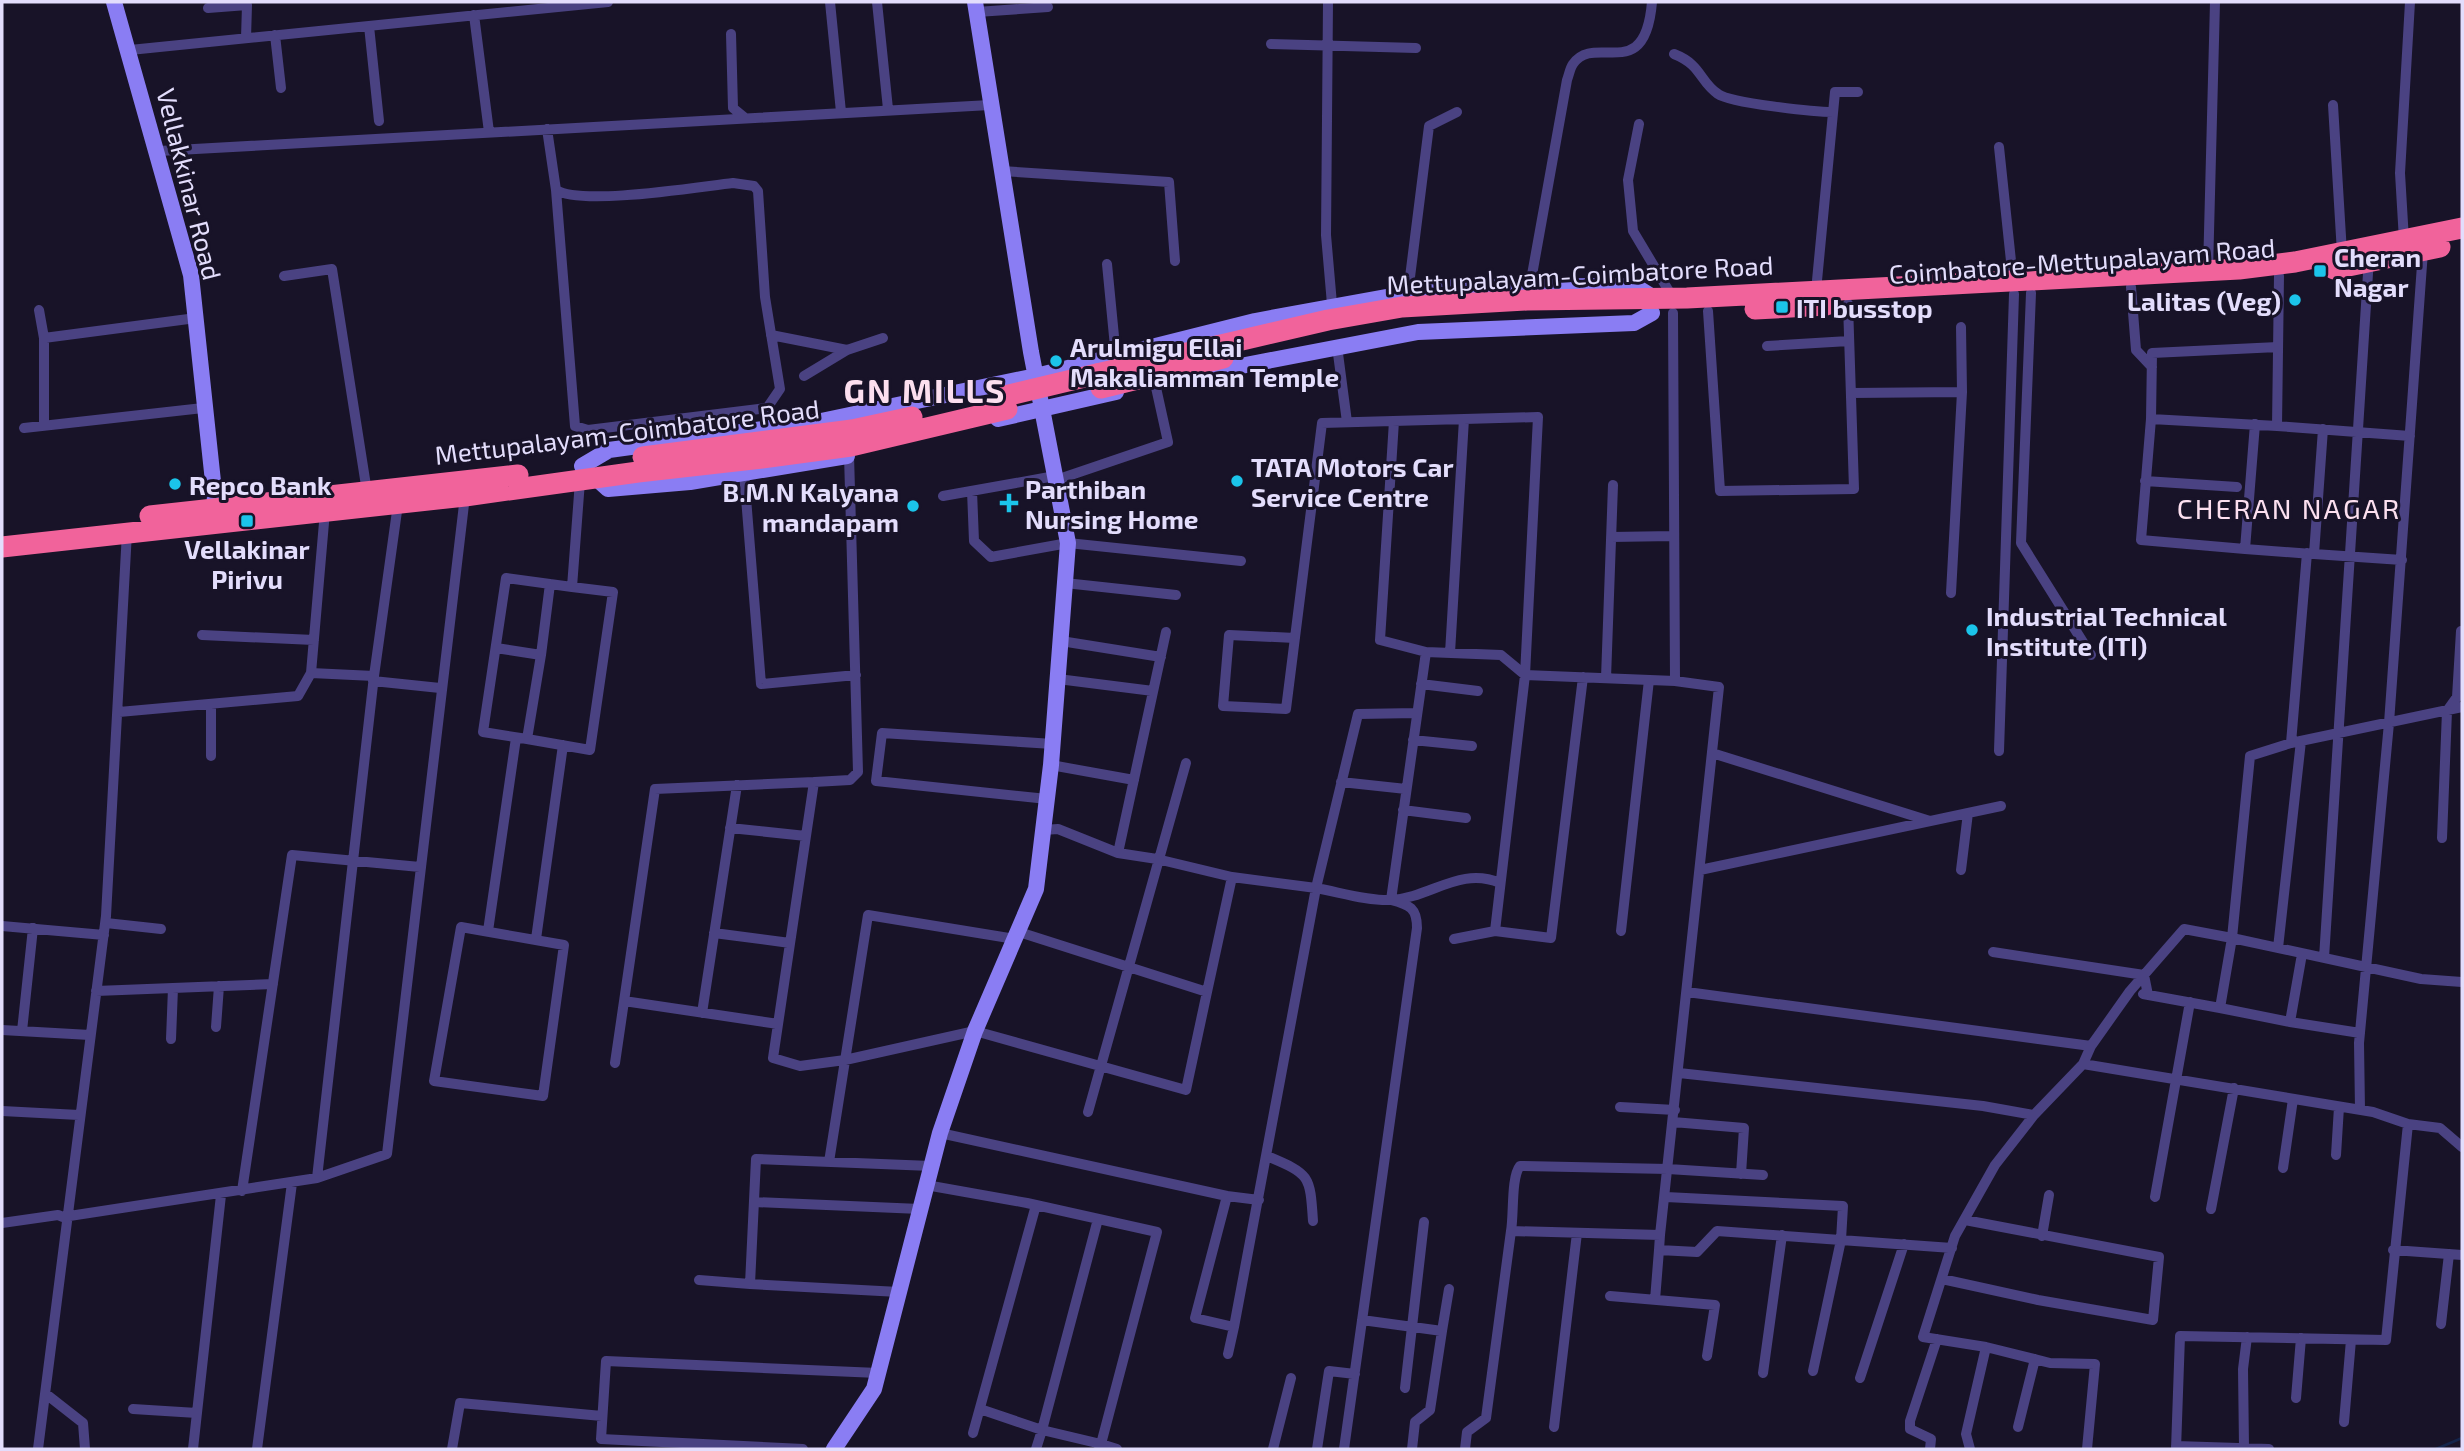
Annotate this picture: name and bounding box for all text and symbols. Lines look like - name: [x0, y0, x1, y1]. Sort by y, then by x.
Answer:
- street label: Vellakkinar Road: [151, 85, 229, 283]
- street label: Coimbatore-Mettupalayam Road: [1888, 231, 2276, 289]
- place label: Cheran Nagar: [2334, 241, 2421, 302]
- street label: Mettupalayam-Coimbatore Road: [1386, 248, 1774, 300]
- marker: Cheran Nagar: [2312, 263, 2328, 279]
- place label: Lalitas (Veg): [2127, 285, 2281, 316]
- place label: ITI busstop: [1796, 292, 1933, 323]
- marker: Lalitas (Veg): [2287, 292, 2303, 308]
- marker: ITI busstop: [1774, 299, 1790, 315]
- place label: Arulmigu Ellai Makaliamman Temple: [1070, 331, 1339, 392]
- marker: Arulmigu Ellai Makaliamman Temple: [1048, 353, 1064, 369]
- district label: GN MILLS: [844, 370, 1006, 410]
- street label: Mettupalayam-Coimbatore Road: [433, 392, 821, 470]
- place label: TATA Motors Car Service Centre: [1251, 451, 1454, 512]
- place label: Repco Bank: [189, 469, 332, 500]
- place label: Parthiban Nursing Home: [1025, 473, 1199, 534]
- marker: TATA Motors Car Service Centre: [1229, 473, 1245, 489]
- marker: Repco Bank: [167, 476, 183, 492]
- place label: B.M.N Kalyana mandapam: [723, 476, 899, 537]
- district label: CHERAN NAGAR: [2177, 491, 2401, 525]
- marker: Parthiban Nursing Home: [999, 493, 1019, 513]
- marker: B.M.N Kalyana mandapam: [905, 498, 921, 514]
- marker: Vellakinar Pirivu: [239, 513, 255, 529]
- place label: Vellakinar Pirivu: [184, 533, 310, 594]
- place label: Industrial Technical Institute (ITI): [1986, 600, 2227, 661]
- marker: Industrial Technical Institute (ITI): [1964, 622, 1980, 638]

